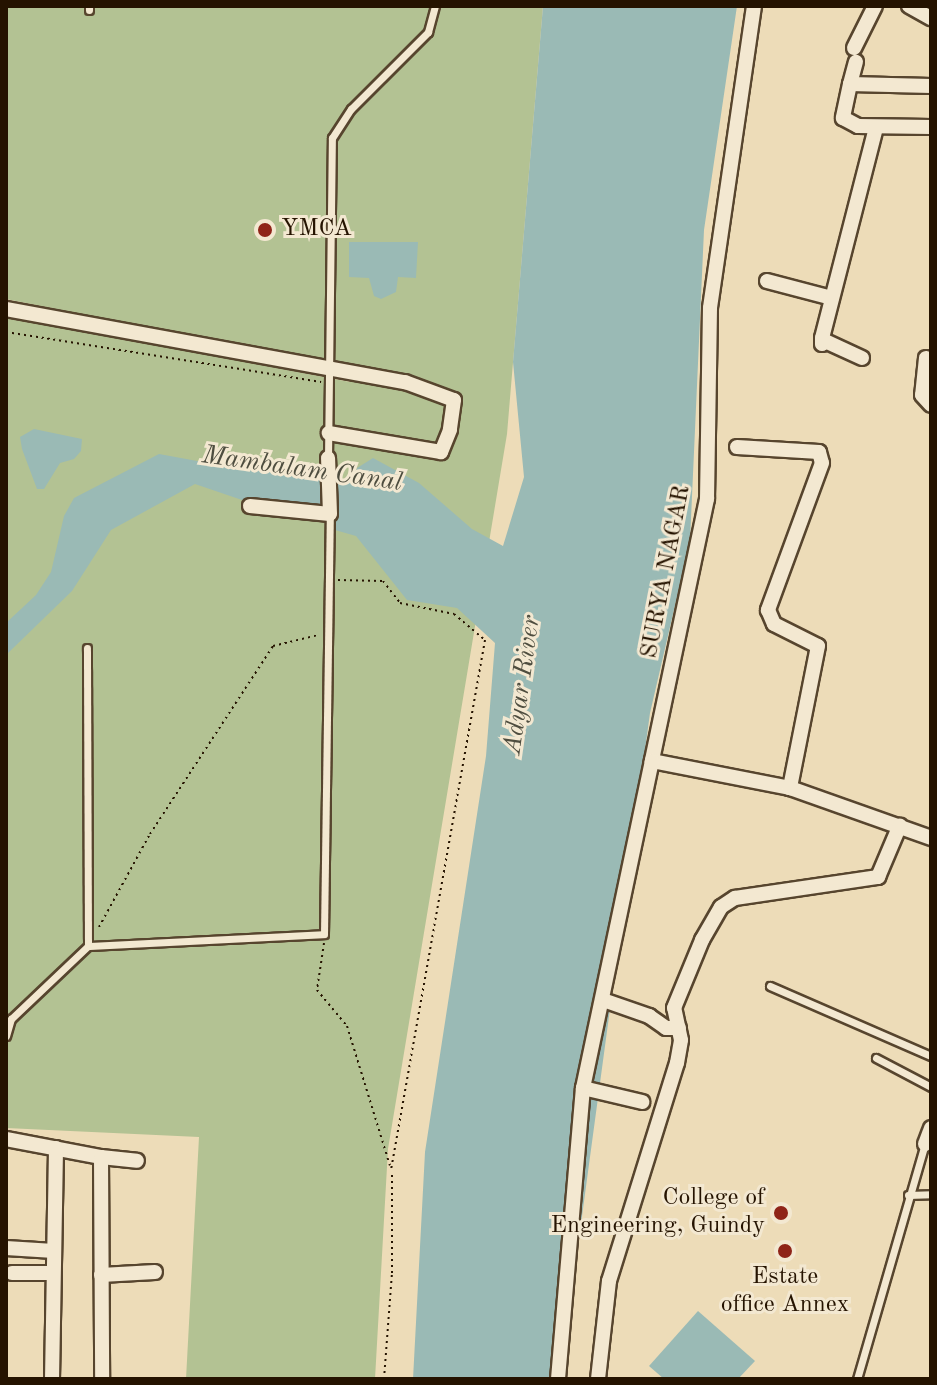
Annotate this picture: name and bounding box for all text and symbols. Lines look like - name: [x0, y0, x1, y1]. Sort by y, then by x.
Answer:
- place label: YMCA: [281, 216, 352, 244]
- marker: YMCA: [256, 221, 274, 239]
- water label: Mambalam Canal: [200, 440, 404, 500]
- street label: SURYA NAGAR: [636, 483, 698, 661]
- water label: Adyar River: [498, 614, 548, 756]
- place label: College of Engineering, Guindy: [551, 1185, 765, 1241]
- marker: College of Engineering, Guindy: [772, 1204, 790, 1222]
- marker: Estate office Annex: [776, 1242, 794, 1260]
- place label: Estate office Annex: [721, 1264, 849, 1320]

